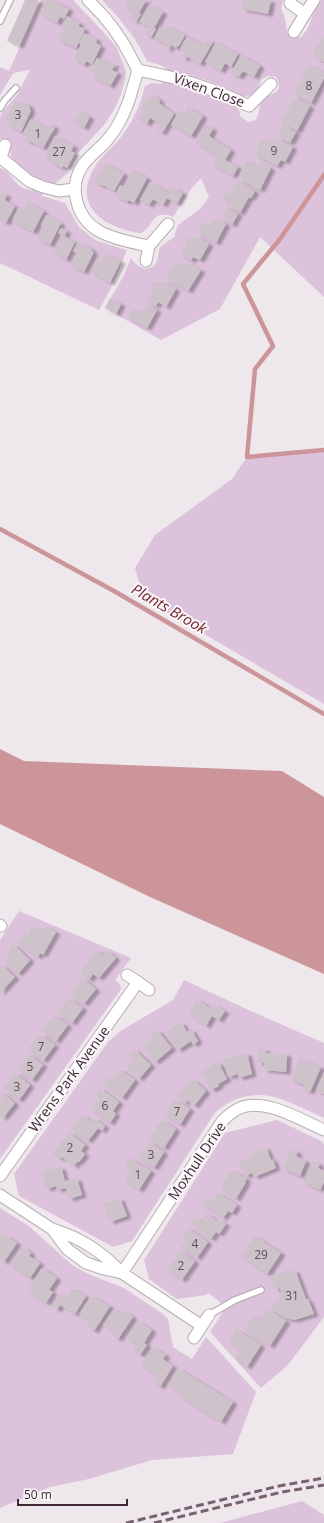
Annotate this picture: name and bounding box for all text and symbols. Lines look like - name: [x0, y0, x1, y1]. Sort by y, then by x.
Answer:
- street label: Vixen Close: [171, 68, 248, 111]
- house number: 8: [306, 77, 313, 94]
- house number: 3: [15, 106, 22, 123]
- house number: 1: [35, 125, 41, 142]
- house number: 9: [271, 142, 278, 159]
- house number: 27: [52, 143, 66, 160]
- water label: Plants Brook: [128, 579, 211, 638]
- street label: Wrens Park Avenue: [24, 1022, 114, 1136]
- house number: 7: [38, 1038, 45, 1055]
- house number: 5: [27, 1058, 34, 1075]
- house number: 3: [14, 1078, 21, 1095]
- house number: 6: [102, 1097, 109, 1114]
- house number: 7: [174, 1103, 181, 1120]
- street label: Moxhull Drive: [163, 1118, 230, 1204]
- house number: 2: [67, 1139, 74, 1156]
- house number: 3: [148, 1146, 155, 1163]
- house number: 1: [135, 1166, 141, 1183]
- house number: 4: [192, 1235, 199, 1252]
- house number: 29: [254, 1246, 268, 1263]
- house number: 2: [178, 1257, 185, 1274]
- house number: 31: [285, 1287, 299, 1304]
- scale bar: [18, 1481, 127, 1507]
- text: 50 m: [24, 1486, 52, 1503]

